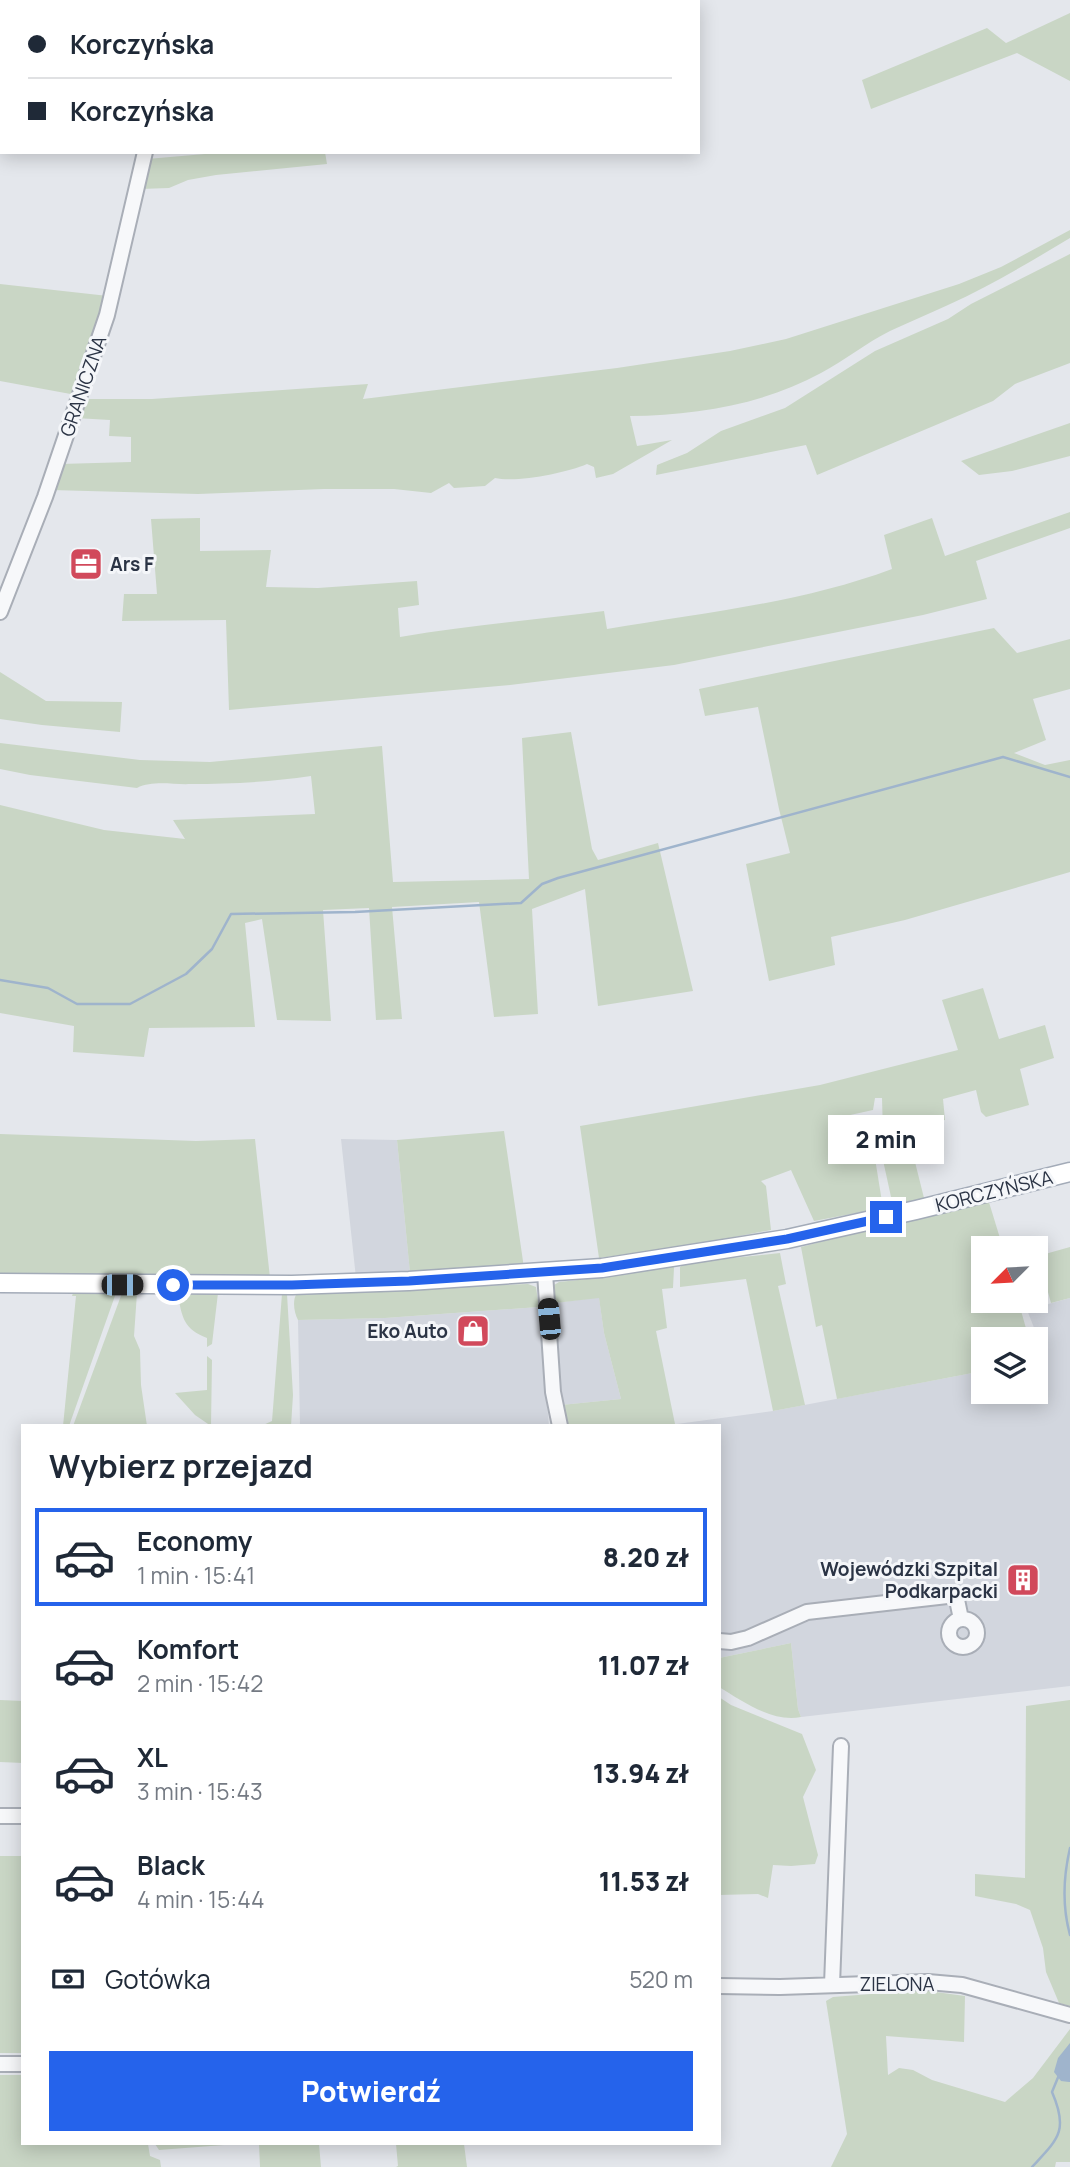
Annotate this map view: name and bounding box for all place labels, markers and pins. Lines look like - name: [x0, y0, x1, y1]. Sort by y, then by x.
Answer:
- office icon: Ars F: [67, 545, 105, 583]
- place label: Ars F: [110, 551, 154, 577]
- shop icon: Eko Auto: [454, 1312, 492, 1350]
- place label: Eko Auto: [367, 1318, 448, 1344]
- place label: Wojewódzki Szpital Podkarpacki: [820, 1556, 998, 1604]
- building icon: Wojewódzki Szpital Podkarpacki: [1004, 1561, 1042, 1599]

